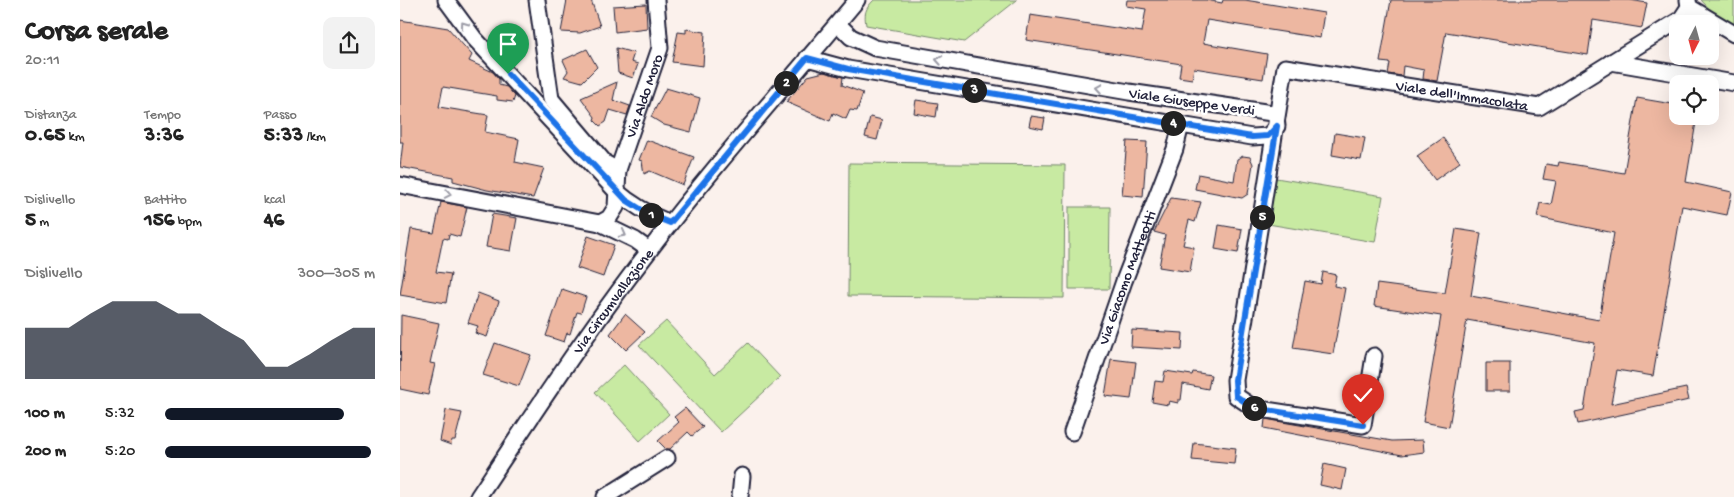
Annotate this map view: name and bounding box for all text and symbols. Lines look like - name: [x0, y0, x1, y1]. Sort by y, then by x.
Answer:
- north arrow: [1669, 15, 1719, 65]
- map controls: [1669, 15, 1719, 125]
- text: Corsa serale: [25, 16, 168, 49]
- button: share: [323, 17, 375, 69]
- one-way arrow: [461, 21, 470, 31]
- pin: [487, 23, 529, 74]
- icon: arrive: [494, 30, 522, 58]
- text: 20:11: [25, 52, 60, 71]
- street label: Via Aldo Moro: [622, 52, 668, 141]
- one-way arrow: [935, 55, 944, 65]
- pin: 2: [774, 70, 798, 96]
- text: 2: [783, 75, 790, 92]
- button: locate: [1669, 75, 1719, 125]
- street label: Viale dell'Immacolata: [1393, 77, 1530, 116]
- pin: 3: [962, 78, 986, 102]
- text: 3: [971, 82, 978, 99]
- one-way arrow: [1095, 83, 1104, 93]
- street label: Viale Giuseppe Verdi: [1127, 85, 1256, 121]
- text: Distanza: [25, 107, 76, 124]
- text: Tempo: [144, 107, 181, 124]
- text: Passo: [264, 107, 297, 124]
- pin: 4: [1160, 110, 1186, 136]
- text: 4: [1170, 115, 1177, 132]
- text: 0.65: [25, 124, 65, 149]
- text: 3:36: [144, 124, 183, 149]
- text: 5:33: [264, 124, 303, 149]
- text: km: [65, 129, 85, 146]
- text: /km: [303, 129, 326, 146]
- one-way arrow: [443, 188, 452, 199]
- text: Dislivello: [25, 192, 75, 209]
- text: Battito: [144, 192, 187, 209]
- text: kcal: [264, 192, 286, 209]
- pin: 1: [638, 202, 664, 228]
- pin: 5: [1250, 204, 1274, 230]
- text: 1: [649, 207, 654, 224]
- street label: Via Giacomo Matteotti: [1095, 208, 1161, 348]
- text: 5: [25, 209, 36, 234]
- text: 156: [144, 209, 175, 234]
- text: 46: [264, 209, 284, 234]
- text: 5: [1259, 209, 1266, 226]
- text: m: [36, 214, 49, 231]
- text: bpm: [175, 214, 202, 231]
- one-way arrow: [617, 228, 626, 238]
- street label: Via Circumvallazione: [569, 246, 659, 359]
- text: Dislivello: [25, 265, 82, 284]
- text: 300–305 m: [298, 265, 375, 284]
- pin: [1342, 374, 1384, 425]
- icon: check: [1349, 381, 1377, 409]
- pin: 6: [1242, 396, 1266, 420]
- text: 6: [1251, 400, 1258, 417]
- text: 100 m: [25, 405, 65, 424]
- text: 5:32: [105, 405, 135, 424]
- text: 200 m: [25, 443, 66, 462]
- text: 5:20: [105, 443, 135, 462]

